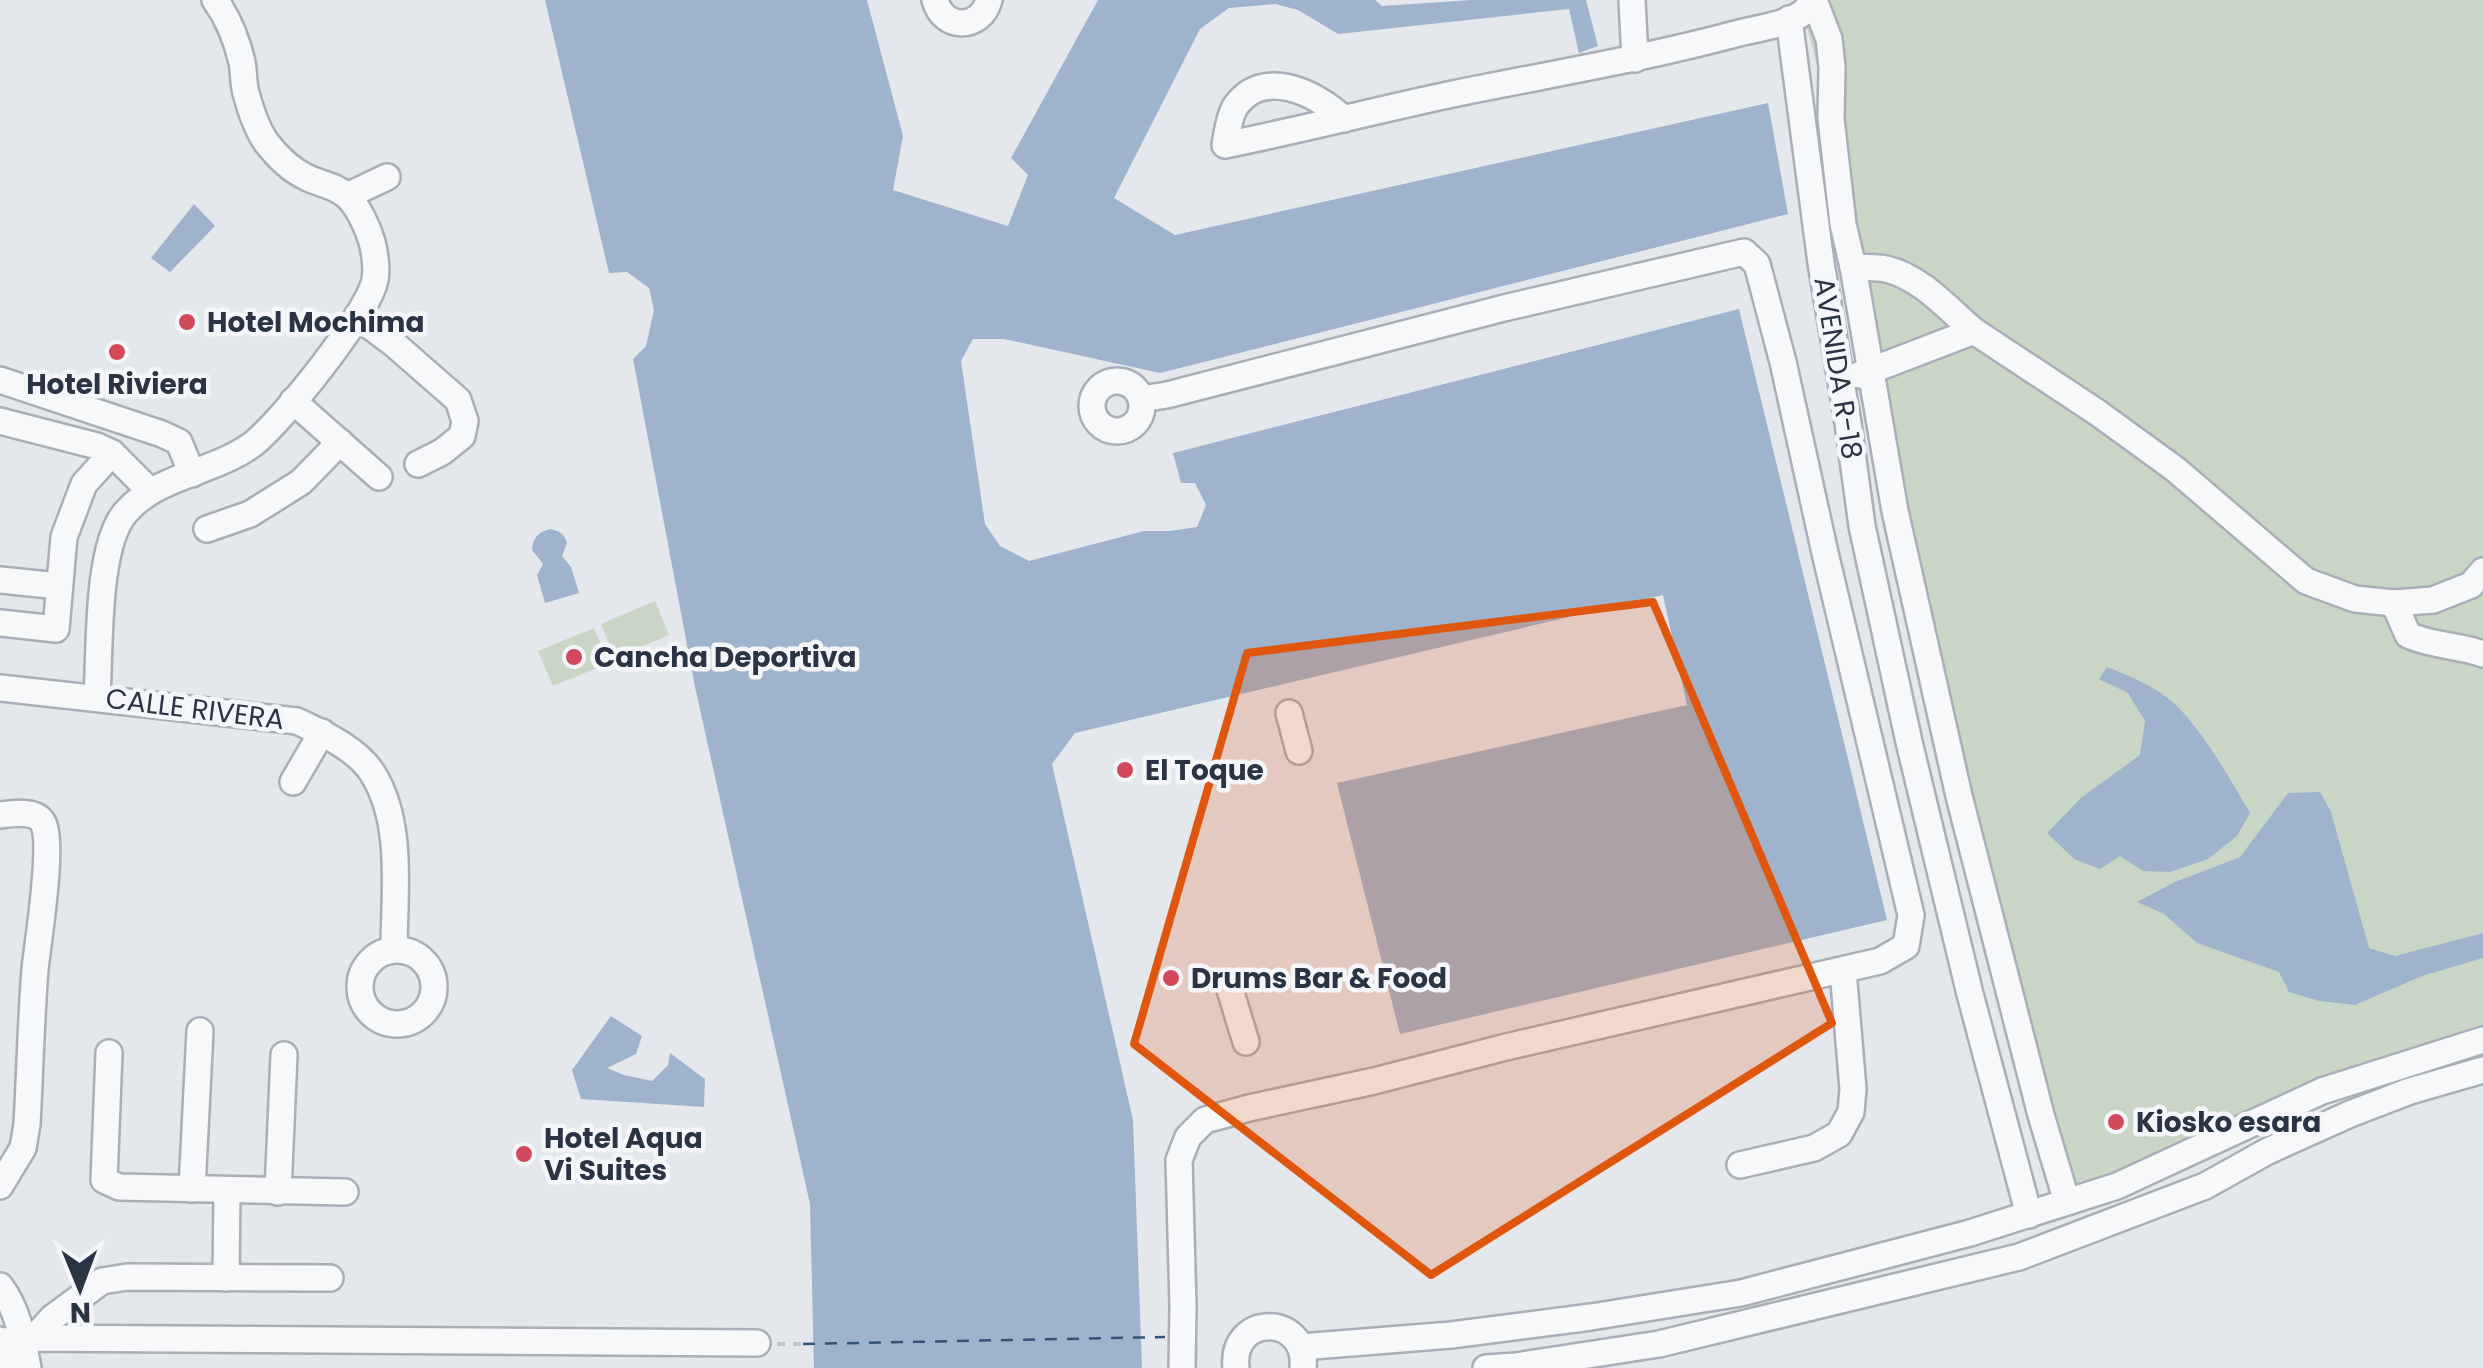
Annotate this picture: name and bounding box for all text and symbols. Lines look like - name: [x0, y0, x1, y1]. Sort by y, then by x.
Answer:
- street label: AVENIDA R-18: [1804, 274, 1872, 462]
- place label: Hotel Mochima: [207, 303, 424, 342]
- marker: Hotel Mochima: [176, 311, 198, 333]
- marker: Hotel Riviera: [106, 341, 128, 363]
- place label: Hotel Riviera: [26, 365, 208, 404]
- place label: Cancha Deportiva: [594, 638, 857, 677]
- marker: Cancha Deportiva: [563, 646, 585, 668]
- street label: CALLE RIVERA: [103, 679, 287, 739]
- place label: El Toque: [1145, 751, 1264, 790]
- marker: El Toque: [1114, 759, 1136, 781]
- place label: Drums Bar & Food: [1191, 959, 1447, 998]
- marker: Drums Bar & Food: [1160, 967, 1182, 989]
- place label: Kiosko esara: [2136, 1103, 2321, 1142]
- marker: Kiosko esara: [2105, 1111, 2127, 1133]
- place label: Hotel Aqua Vi Suites: [544, 1119, 703, 1190]
- marker: Hotel Aqua Vi Suites: [513, 1143, 535, 1165]
- north arrow: [30, 1238, 130, 1338]
- text: N: [70, 1293, 91, 1332]

